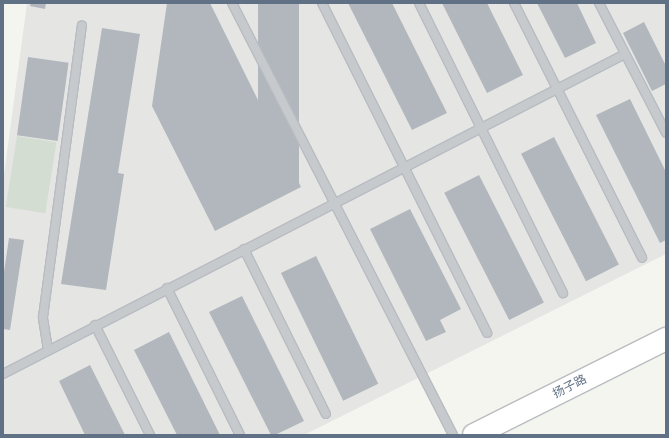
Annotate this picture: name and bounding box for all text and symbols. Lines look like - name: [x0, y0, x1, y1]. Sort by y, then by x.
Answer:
- street label: 扬子路: [551, 372, 589, 402]

